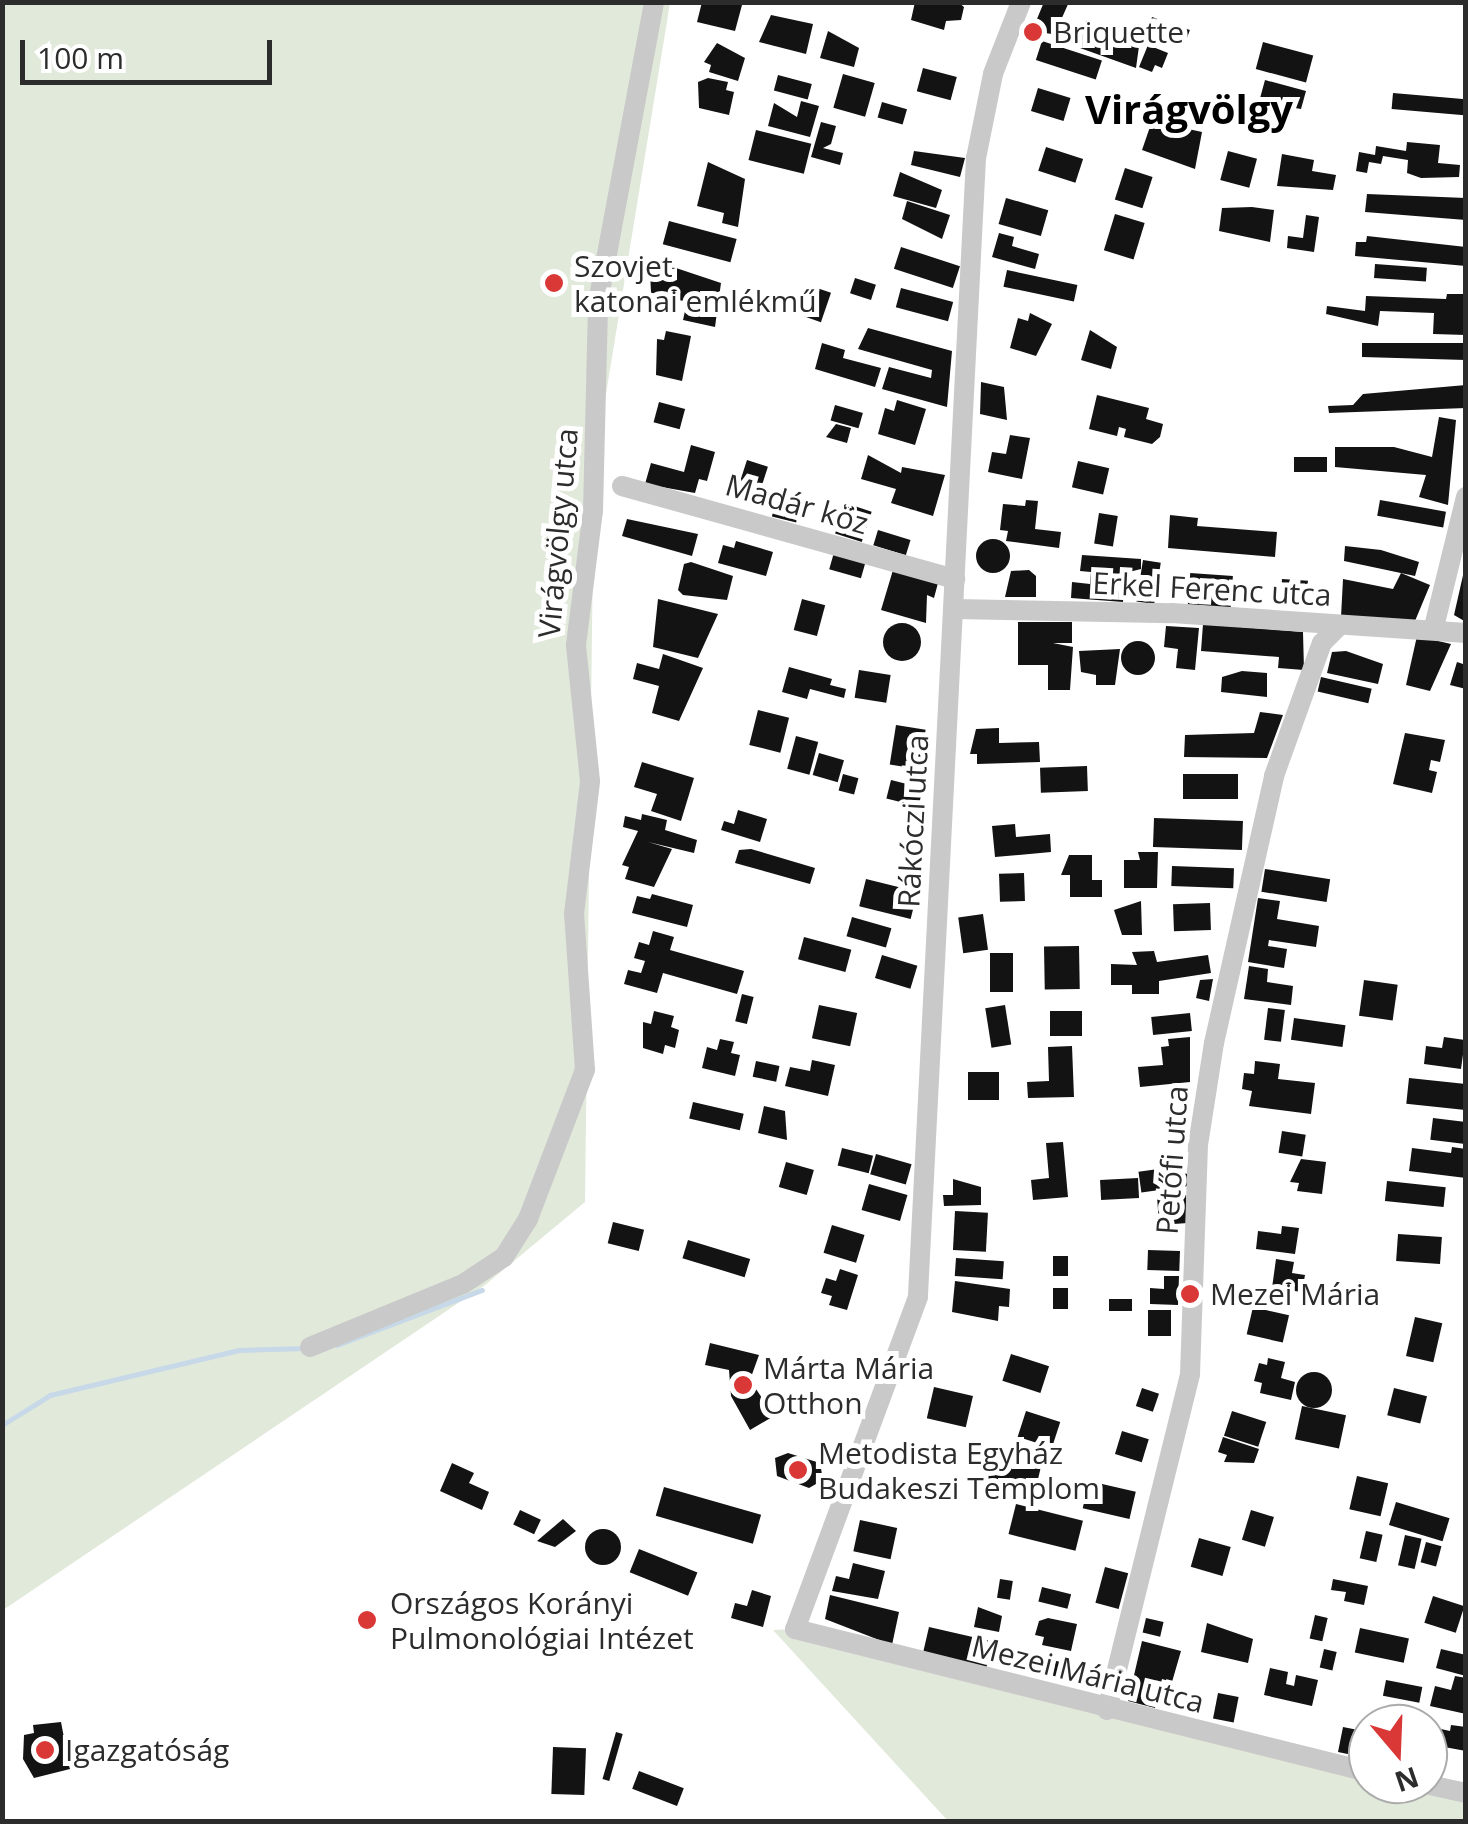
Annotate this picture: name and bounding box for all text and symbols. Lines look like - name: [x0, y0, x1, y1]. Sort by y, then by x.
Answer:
- place label: Briquette: [1053, 14, 1184, 50]
- scale bar: [25, 20, 278, 82]
- marker: Briquette: [1022, 21, 1044, 43]
- text: 100 m: [37, 37, 124, 78]
- district label: Virágvölgy: [1085, 85, 1293, 133]
- place label: Szovjet katonai emlékmű: [574, 248, 817, 318]
- marker: Szovjet katonai emlékmű: [543, 272, 565, 294]
- street label: Virágvölgy utca: [531, 427, 585, 639]
- street label: Madár köz: [722, 466, 872, 542]
- street label: Erkel Ferenc utca: [1092, 565, 1332, 613]
- street label: Rákóczi utca: [890, 734, 936, 908]
- street label: Petőfi utca: [1149, 1084, 1195, 1236]
- place label: Mezei Mária: [1210, 1276, 1380, 1312]
- marker: Mezei Mária: [1179, 1283, 1201, 1305]
- place label: Márta Mária Otthon: [763, 1350, 934, 1420]
- marker: Márta Mária Otthon: [732, 1374, 754, 1396]
- place label: Metodista Egyház Budakeszi Templom: [818, 1435, 1100, 1506]
- marker: Metodista Egyház Budakeszi Templom: [787, 1459, 809, 1481]
- place label: Országos Korányi Pulmonológiai Intézet: [390, 1585, 694, 1656]
- marker: Országos Korányi Pulmonológiai Intézet: [354, 1607, 380, 1633]
- street label: Mezei Mária utca: [968, 1628, 1208, 1720]
- north arrow: [1348, 1704, 1448, 1804]
- place label: Igazgatóság: [65, 1732, 229, 1768]
- marker: Igazgatóság: [34, 1739, 56, 1761]
- text: N: [1390, 1759, 1424, 1802]

